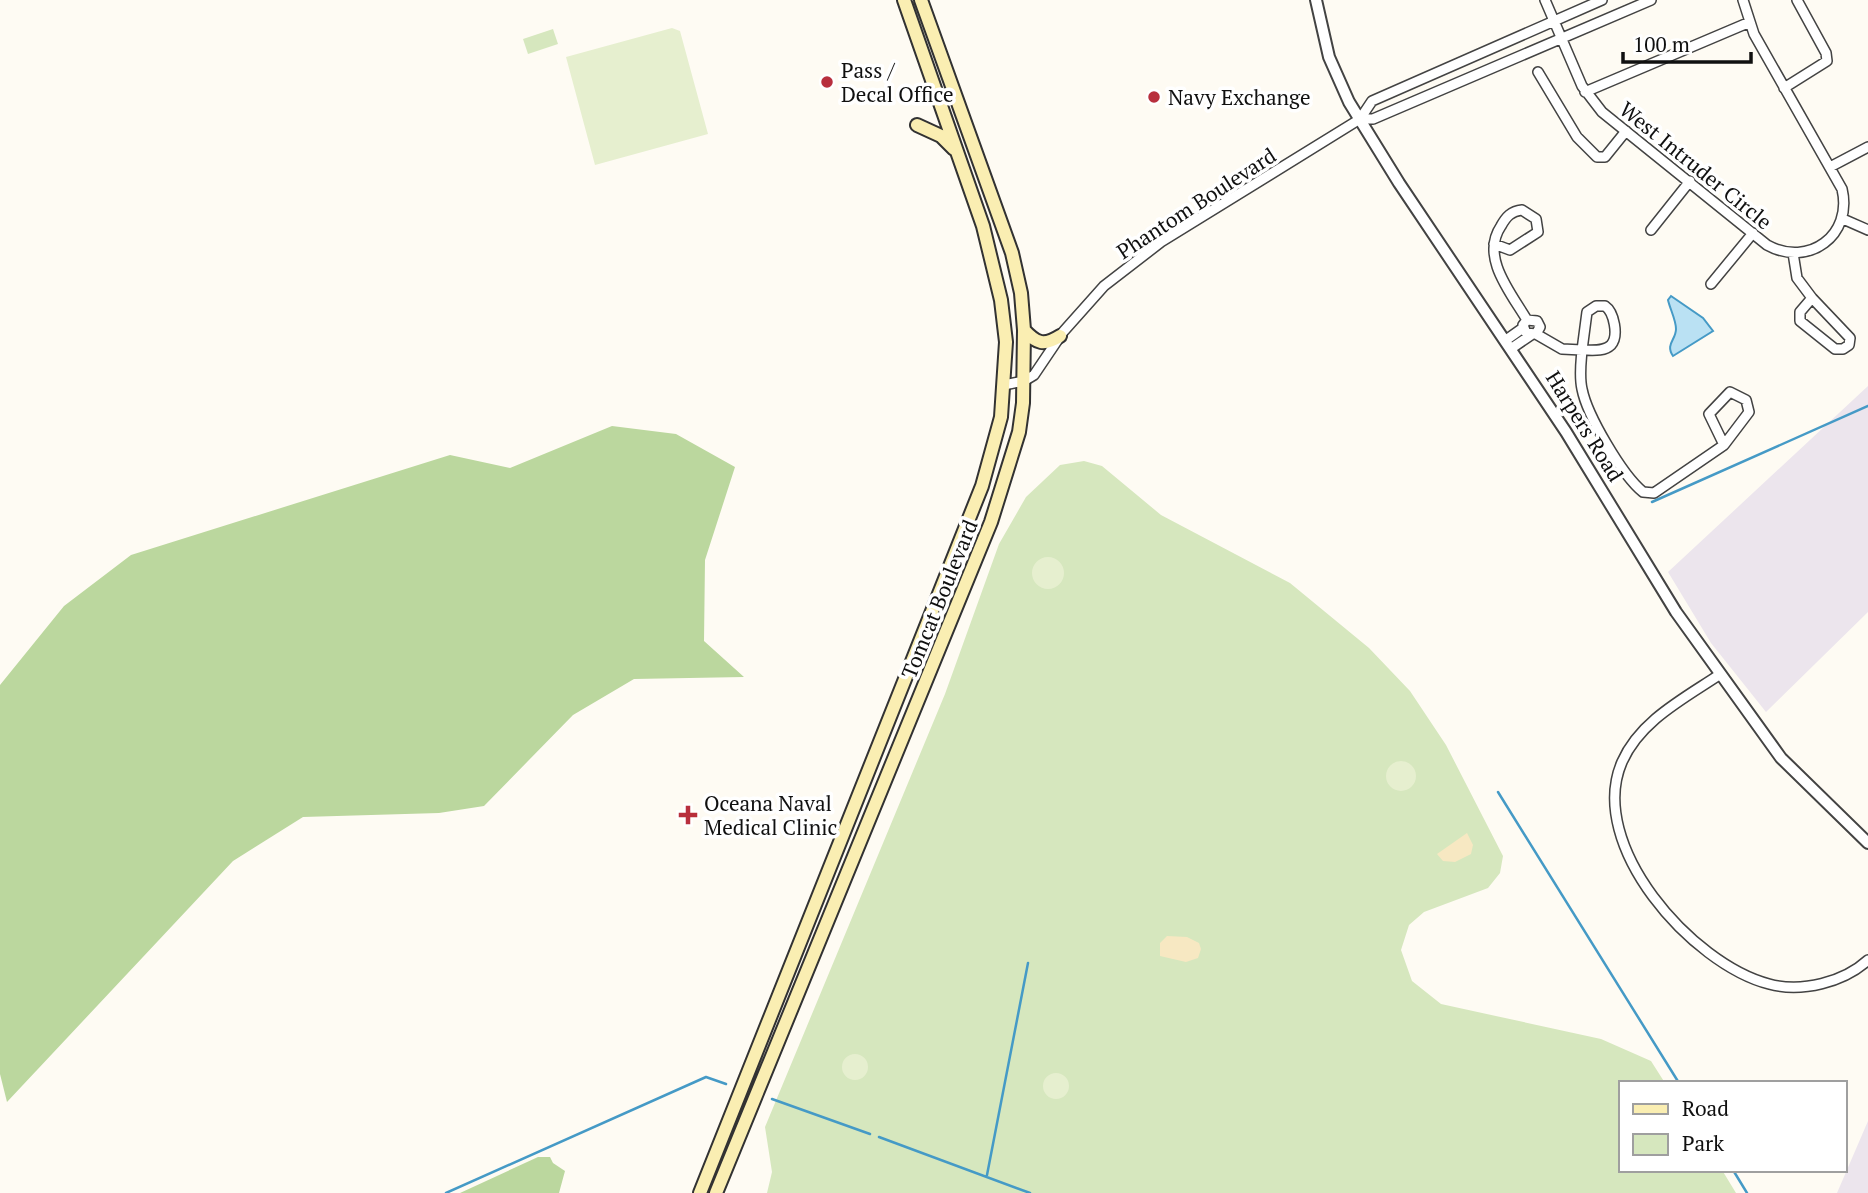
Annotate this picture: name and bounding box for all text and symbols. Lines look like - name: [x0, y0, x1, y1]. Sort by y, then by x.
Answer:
- scale bar: [1623, 21, 1751, 65]
- text: 100 m: [1633, 30, 1690, 58]
- place label: Pass / Decal Office: [841, 56, 954, 108]
- marker: Pass / Decal Office: [819, 74, 835, 90]
- place label: Navy Exchange: [1168, 83, 1311, 111]
- marker: Navy Exchange: [1146, 89, 1162, 105]
- street label: West Intruder Circle: [1614, 95, 1778, 235]
- street label: Phantom Boulevard: [1111, 141, 1281, 265]
- street label: Harpers Road: [1540, 365, 1630, 487]
- street label: Tomcat Boulevard: [894, 515, 984, 682]
- place label: Oceana Naval Medical Clinic: [704, 789, 837, 841]
- marker: Oceana Naval Medical Clinic: [678, 805, 698, 825]
- legend: [1619, 1081, 1847, 1172]
- text: Road: [1682, 1094, 1729, 1122]
- text: Park: [1682, 1129, 1724, 1157]

